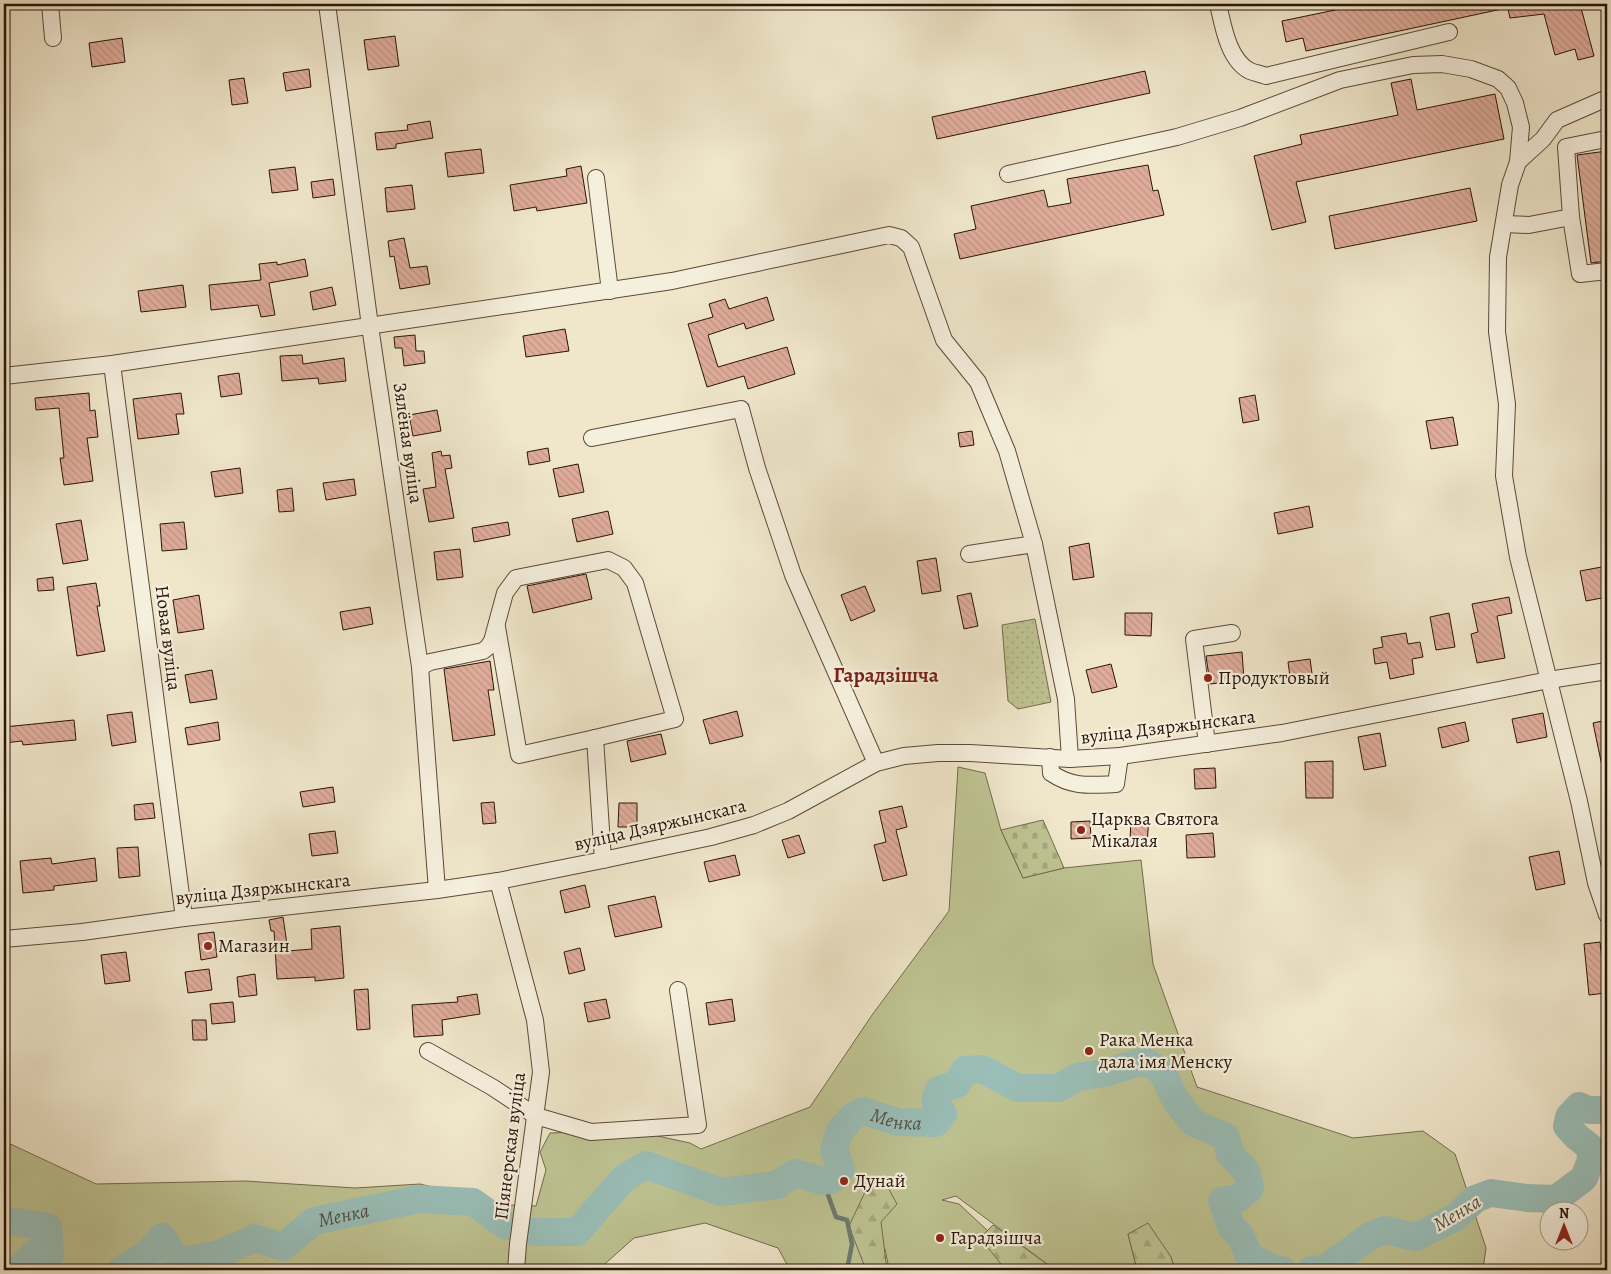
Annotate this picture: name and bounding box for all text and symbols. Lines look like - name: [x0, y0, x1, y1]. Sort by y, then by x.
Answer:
- street label: Зялёная вуліца: [387, 381, 429, 505]
- street label: Новая вуліца: [149, 584, 187, 692]
- district label: Гарадзішча: [833, 661, 939, 689]
- place label: Продуктовый: [1218, 665, 1330, 691]
- marker: Продуктовый: [1202, 672, 1214, 684]
- street label: вуліца Дзяржынскага: [1079, 703, 1257, 751]
- street label: вуліца Дзяржынскага: [571, 793, 749, 857]
- place label: Царква Святога Мікалая: [1091, 806, 1219, 854]
- marker: Царква Святога Мікалая: [1075, 824, 1087, 836]
- street label: вуліца Дзяржынскага: [174, 867, 352, 911]
- place label: Магазин: [218, 933, 290, 959]
- marker: Магазин: [202, 940, 214, 952]
- place label: Рака Менка дала імя Менску: [1098, 1027, 1233, 1075]
- marker: Рака Менка дала імя Менску: [1083, 1045, 1095, 1057]
- street label: Піянерская вуліца: [488, 1070, 532, 1221]
- water label: Менка: [867, 1101, 922, 1136]
- place label: Дунай: [854, 1168, 906, 1194]
- marker: Дунай: [838, 1175, 850, 1187]
- water label: Менка: [1428, 1188, 1486, 1238]
- water label: Менка: [315, 1196, 371, 1233]
- north arrow: [1538, 1202, 1588, 1252]
- text: N: [1559, 1204, 1569, 1223]
- place label: Гарадзішча: [950, 1225, 1042, 1251]
- marker: Гарадзішча: [934, 1232, 946, 1244]

